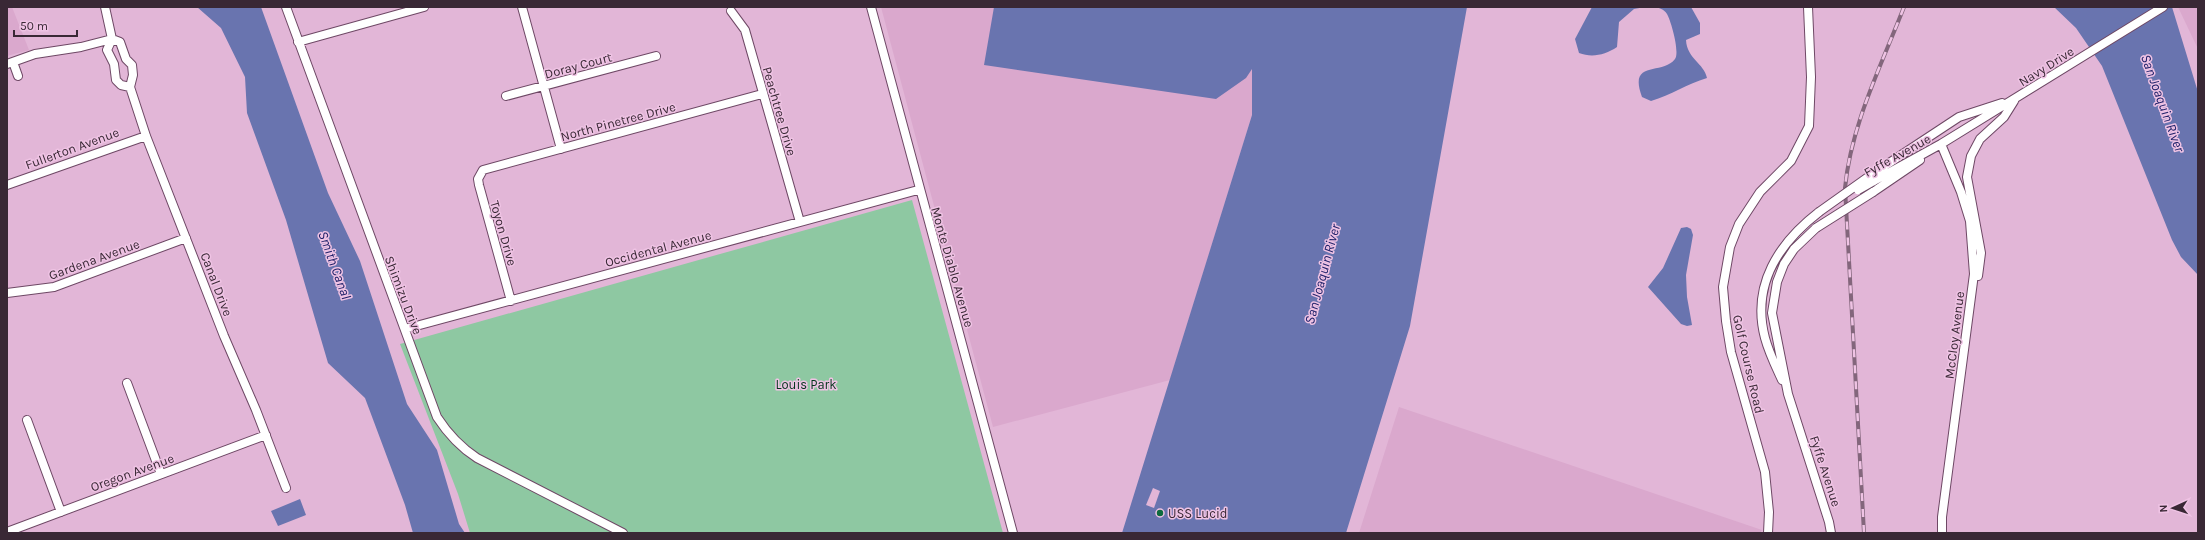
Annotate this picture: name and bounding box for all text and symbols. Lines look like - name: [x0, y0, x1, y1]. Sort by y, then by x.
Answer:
- scale bar: [14, 12, 77, 38]
- text: 50 m: [20, 19, 48, 33]
- street label: Navy Drive: [2016, 43, 2077, 89]
- street label: Doray Court: [543, 49, 614, 82]
- water label: San Joaquin River: [2137, 52, 2189, 155]
- street label: Peachtree Drive: [760, 65, 799, 158]
- street label: North Pinetree Drive: [559, 99, 678, 144]
- street label: Fullerton Avenue: [23, 124, 121, 172]
- street label: Fyffe Avenue: [1861, 131, 1934, 180]
- street label: Toyon Drive: [487, 199, 520, 268]
- street label: Monte Diablo Avenue: [928, 205, 977, 329]
- water label: San Joaquin River: [1301, 221, 1344, 326]
- street label: Occidental Avenue: [603, 227, 713, 270]
- water label: Smith Canal: [314, 229, 355, 302]
- street label: Gardena Avenue: [47, 236, 142, 283]
- street label: Canal Drive: [197, 250, 236, 319]
- street label: Shimizu Drive: [382, 254, 426, 337]
- street label: McCloy Avenue: [1942, 290, 1967, 380]
- street label: Golf Course Road: [1730, 313, 1767, 415]
- park label: Louis Park: [775, 377, 837, 392]
- street label: Fyffe Avenue: [1807, 434, 1844, 509]
- street label: Oregon Avenue: [88, 450, 176, 495]
- north arrow: [2153, 488, 2193, 528]
- text: N: [2157, 504, 2170, 513]
- place label: USS Lucid: [1168, 506, 1228, 521]
- marker: USS Lucid: [1155, 508, 1165, 518]

